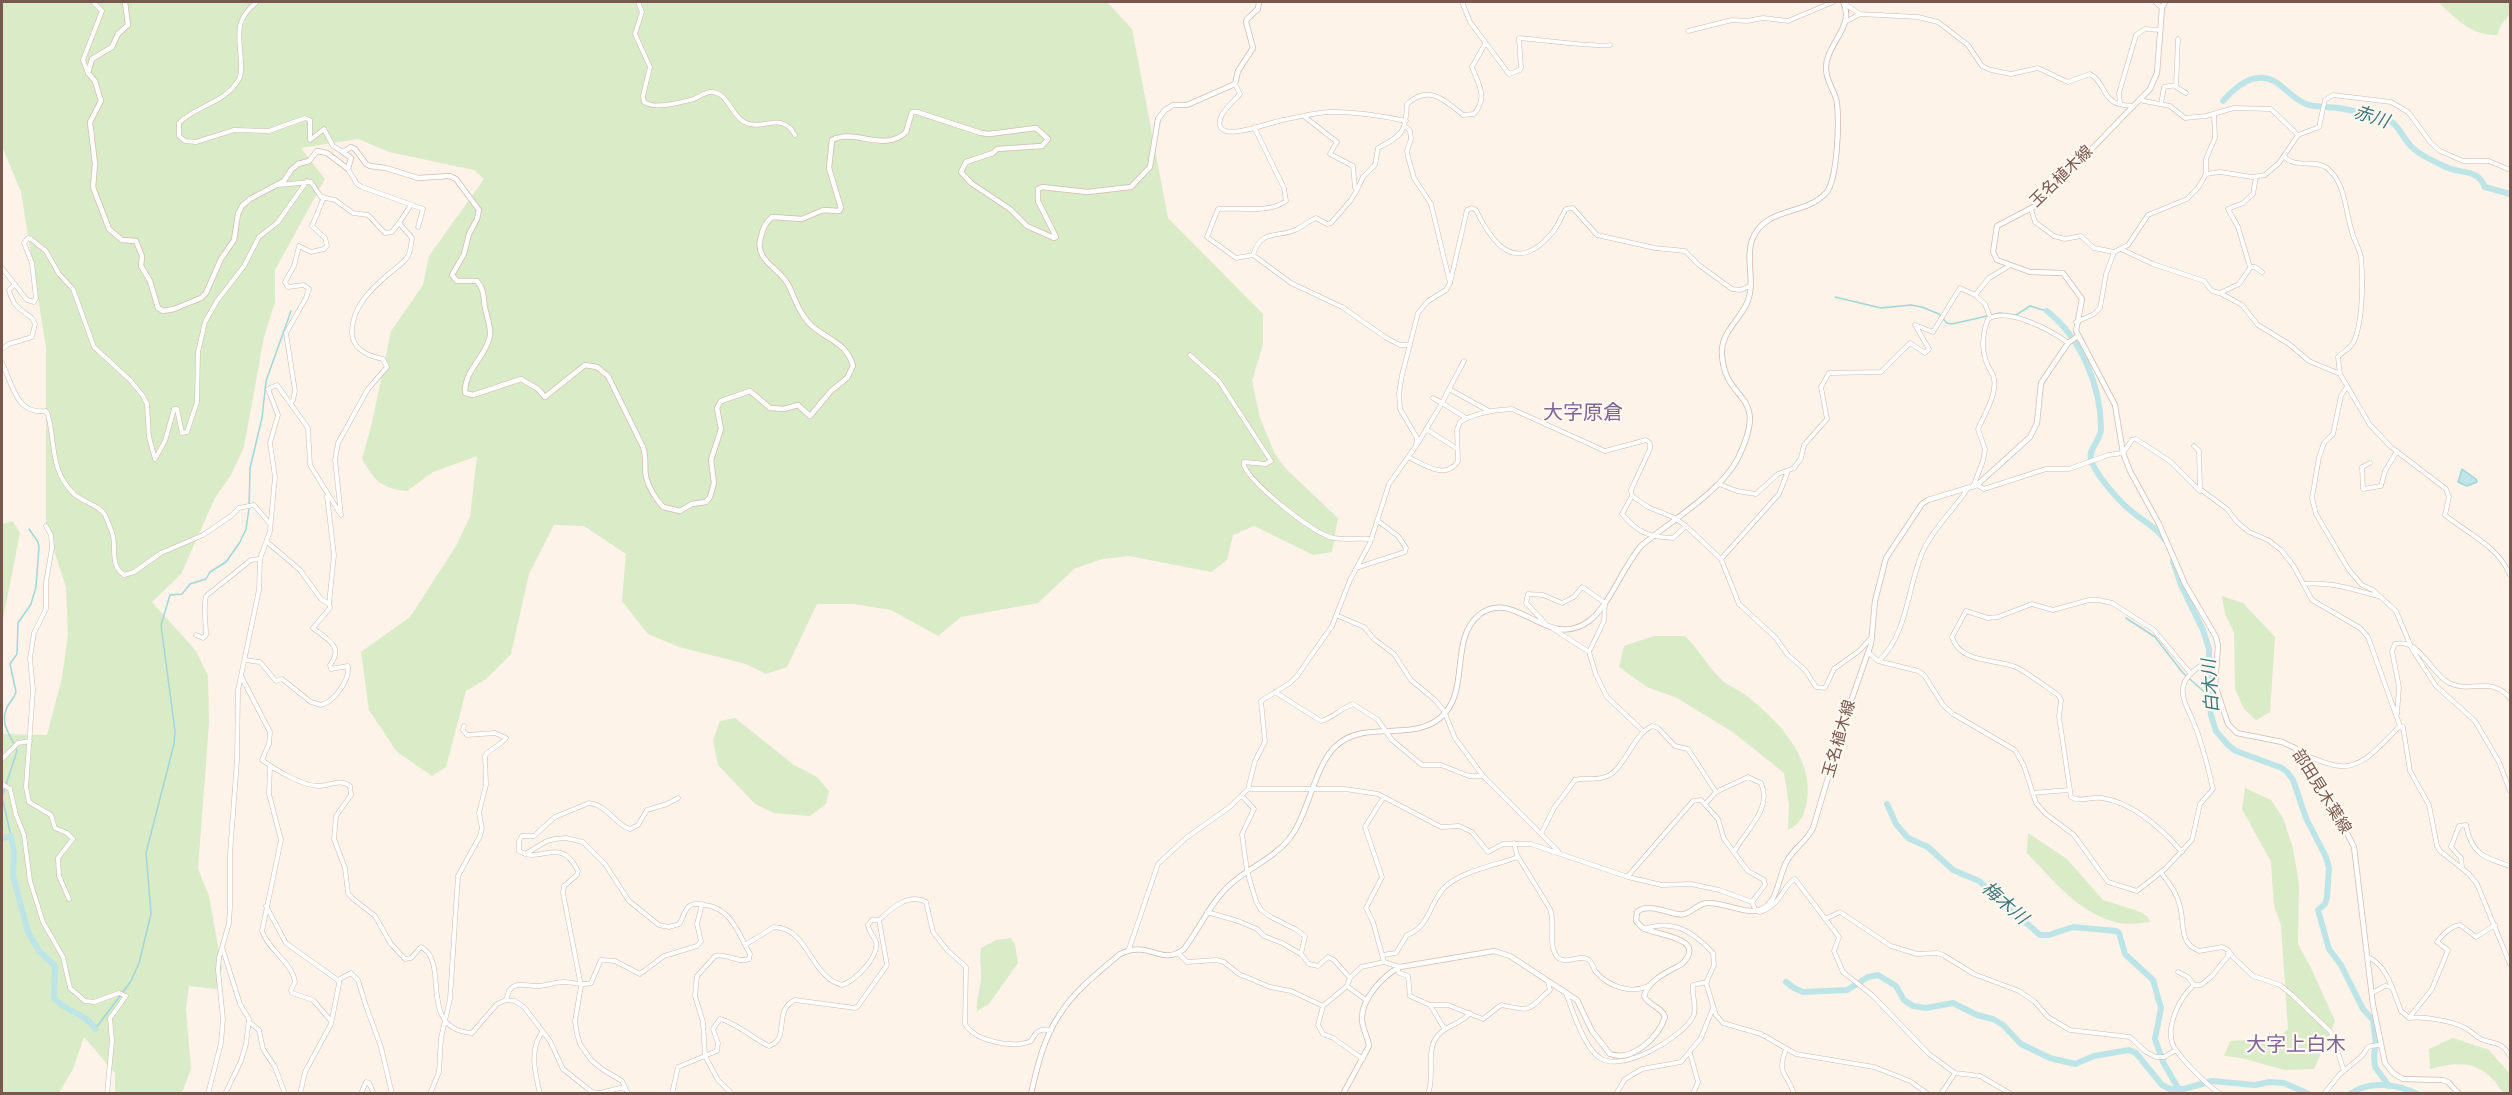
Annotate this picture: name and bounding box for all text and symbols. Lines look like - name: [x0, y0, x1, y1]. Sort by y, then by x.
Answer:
- water label: 赤川: [2351, 102, 2391, 134]
- street label: 玉名植木線: [2027, 142, 2097, 212]
- district label: 大字原倉: [1543, 402, 1623, 426]
- water label: 白木川: [2199, 658, 2225, 714]
- street label: 玉名植木線: [1820, 698, 1860, 780]
- street label: 部田見木葉線: [2287, 746, 2355, 838]
- water label: 梅木川: [1977, 878, 2031, 930]
- district label: 大字上白木: [2246, 1034, 2346, 1058]

